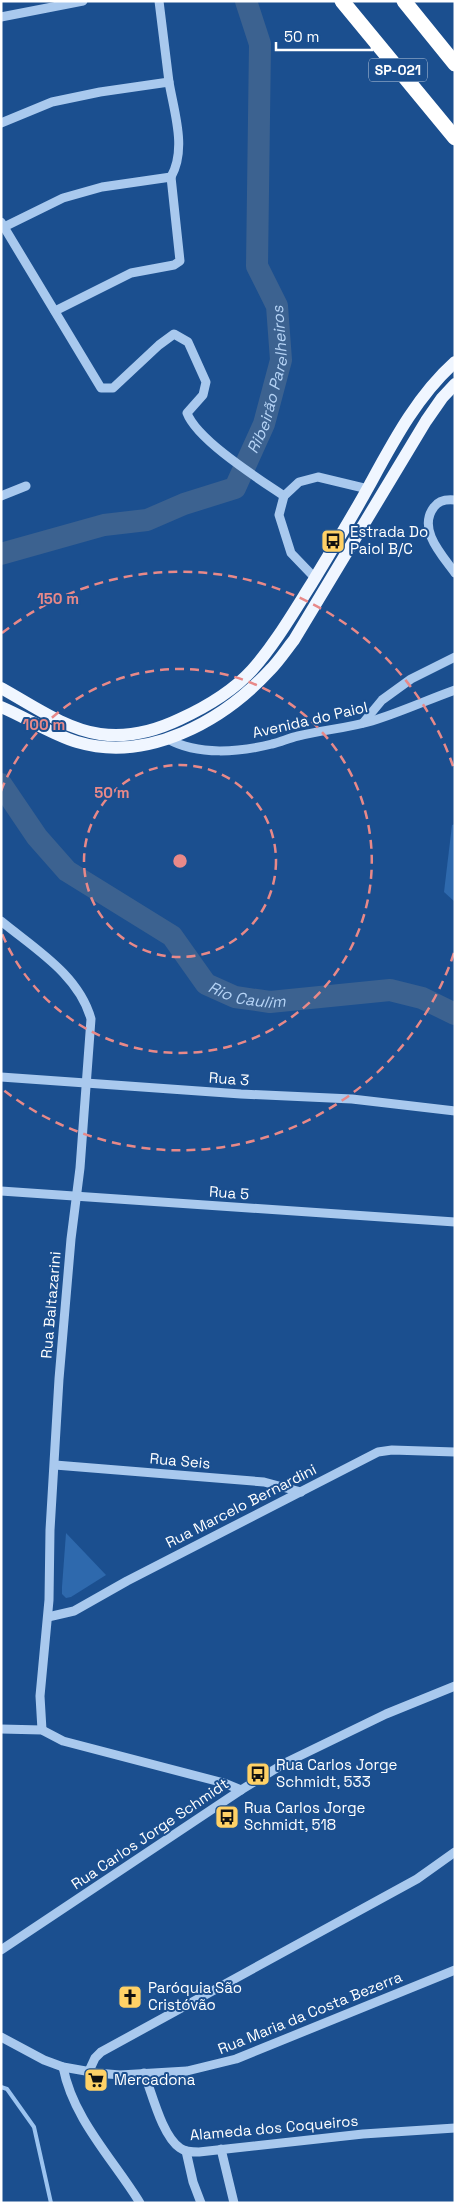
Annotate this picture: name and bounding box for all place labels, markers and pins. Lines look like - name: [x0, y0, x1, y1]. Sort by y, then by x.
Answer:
- place label: Estrada Do Paiol B/C: [350, 522, 428, 558]
- bus stop icon: Estrada Do Paiol B/C: [320, 528, 346, 554]
- centre of rings: [171, 852, 189, 870]
- place label: Rua Carlos Jorge Schmidt, 533: [276, 1755, 398, 1791]
- bus stop icon: Rua Carlos Jorge Schmidt, 533: [245, 1761, 271, 1787]
- place label: Rua Carlos Jorge Schmidt, 518: [244, 1798, 366, 1834]
- bus stop icon: Rua Carlos Jorge Schmidt, 518: [214, 1804, 240, 1830]
- place label: Paróquia São Cristóvão: [148, 1978, 242, 2014]
- church icon: Paróquia São Cristóvão: [117, 1984, 143, 2010]
- supermarket icon: Mercadona: [83, 2067, 109, 2093]
- place label: Mercadona: [114, 2070, 196, 2089]

